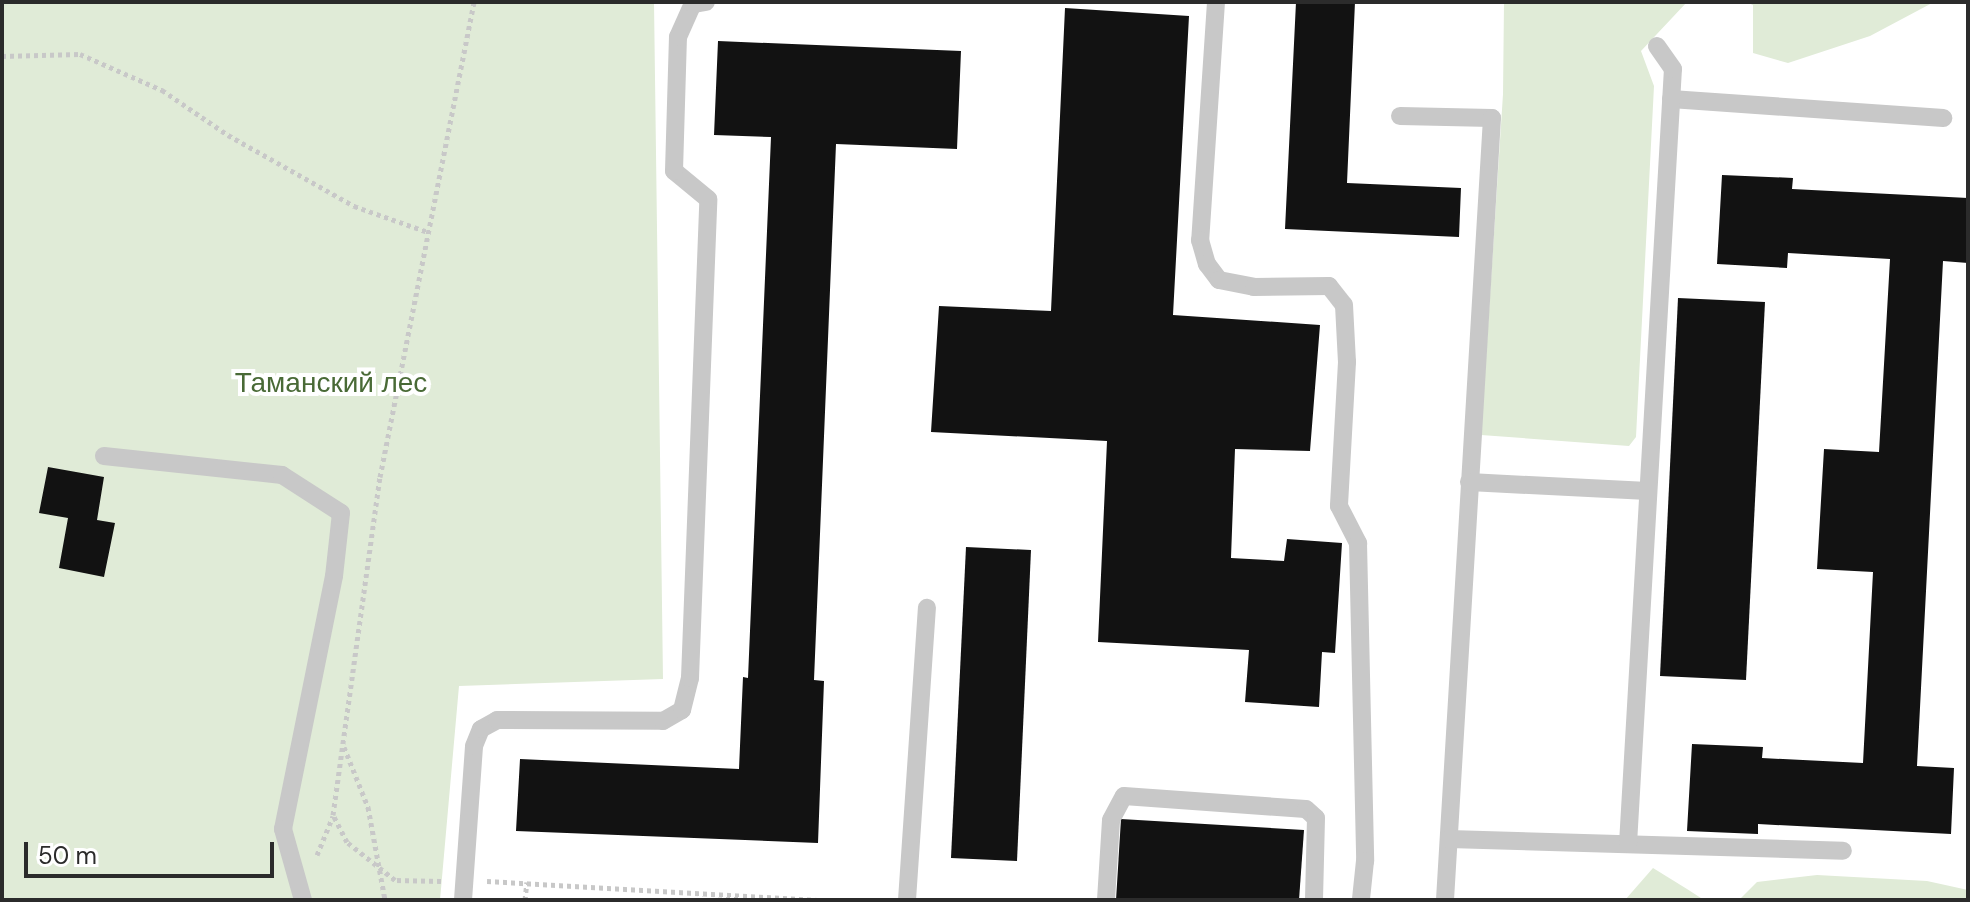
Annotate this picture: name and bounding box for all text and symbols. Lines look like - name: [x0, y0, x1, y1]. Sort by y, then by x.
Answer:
- park label: Таманский лес: [235, 366, 427, 400]
- scale bar: [28, 826, 278, 876]
- text: 50 m: [38, 840, 97, 871]

